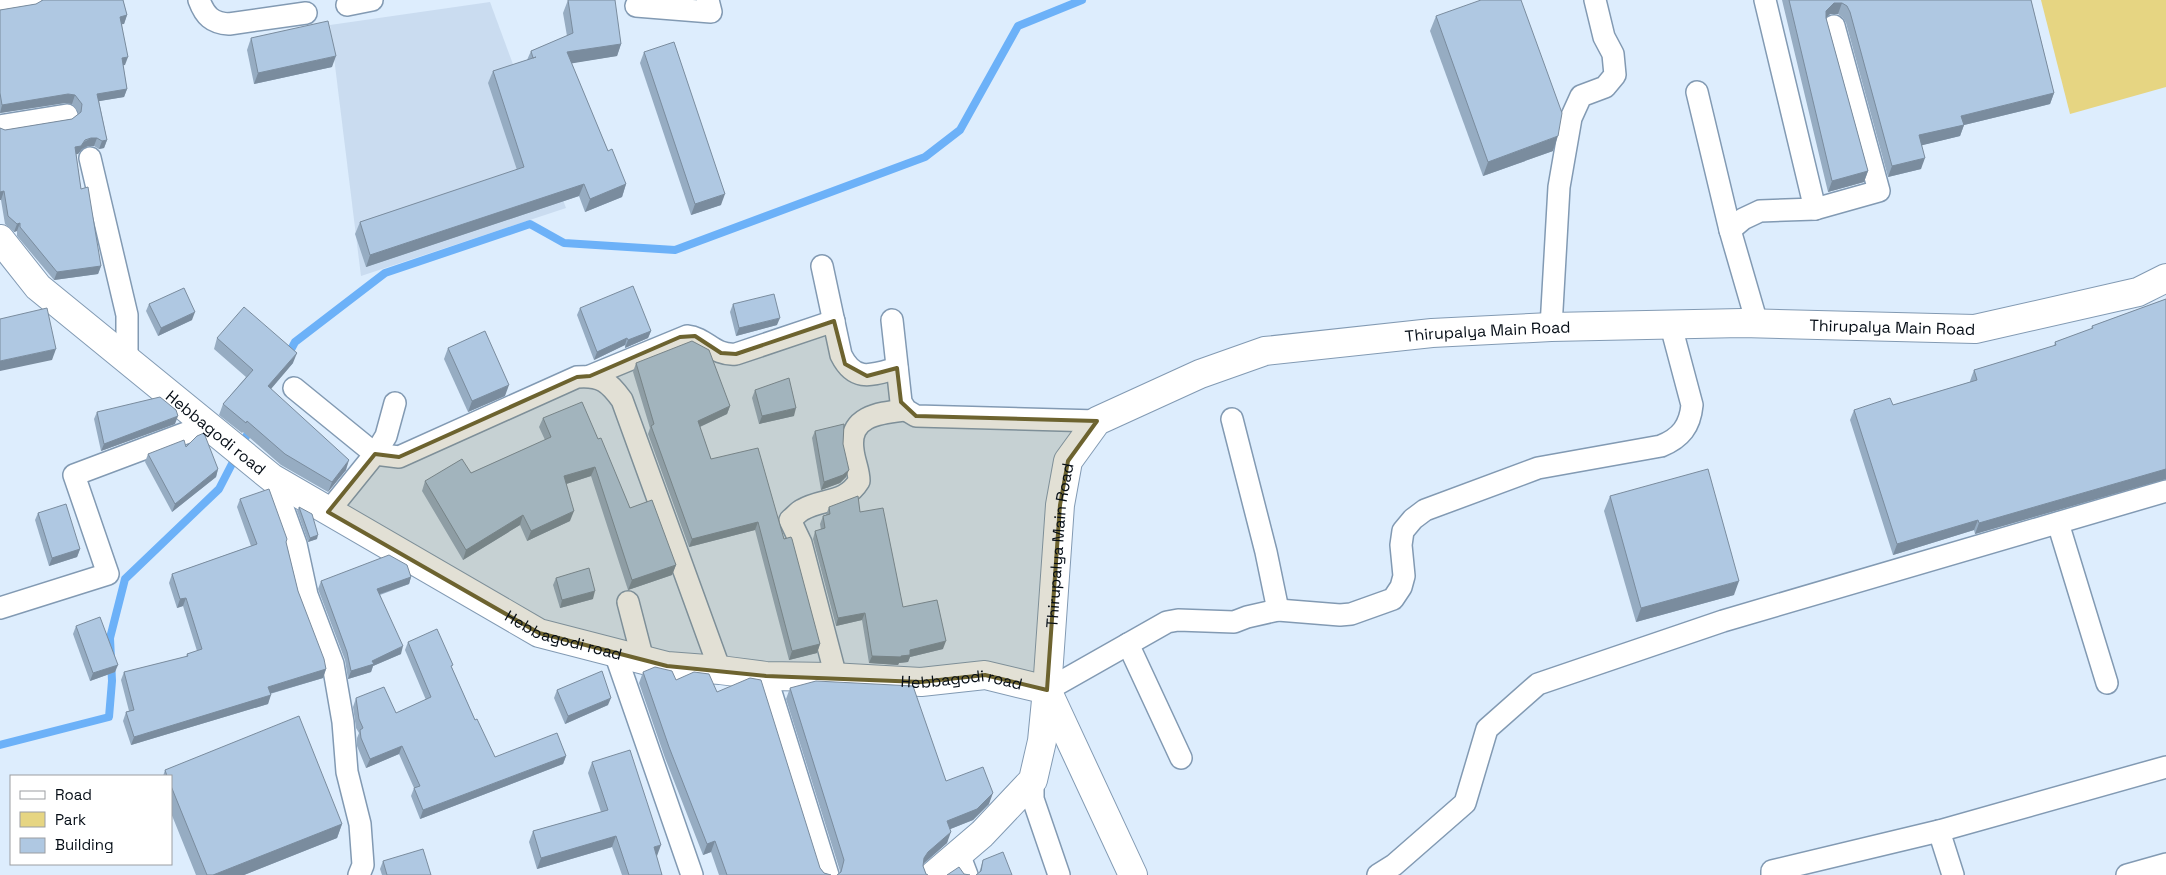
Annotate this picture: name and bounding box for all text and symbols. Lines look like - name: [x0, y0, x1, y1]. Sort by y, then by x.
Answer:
- street label: Thirupalya Main Road: [1809, 315, 1975, 340]
- street label: Thirupalya Main Road: [1404, 317, 1571, 347]
- street label: Hebbagodi road: [161, 386, 270, 480]
- street label: Thirupalya Main Road: [1041, 461, 1078, 628]
- street label: Hebbagodi road: [501, 606, 624, 665]
- street label: Hebbagodi road: [900, 665, 1025, 695]
- legend: [10, 775, 172, 865]
- text: Road: [55, 785, 92, 804]
- text: Park: [55, 810, 86, 829]
- text: Building: [55, 835, 114, 854]

